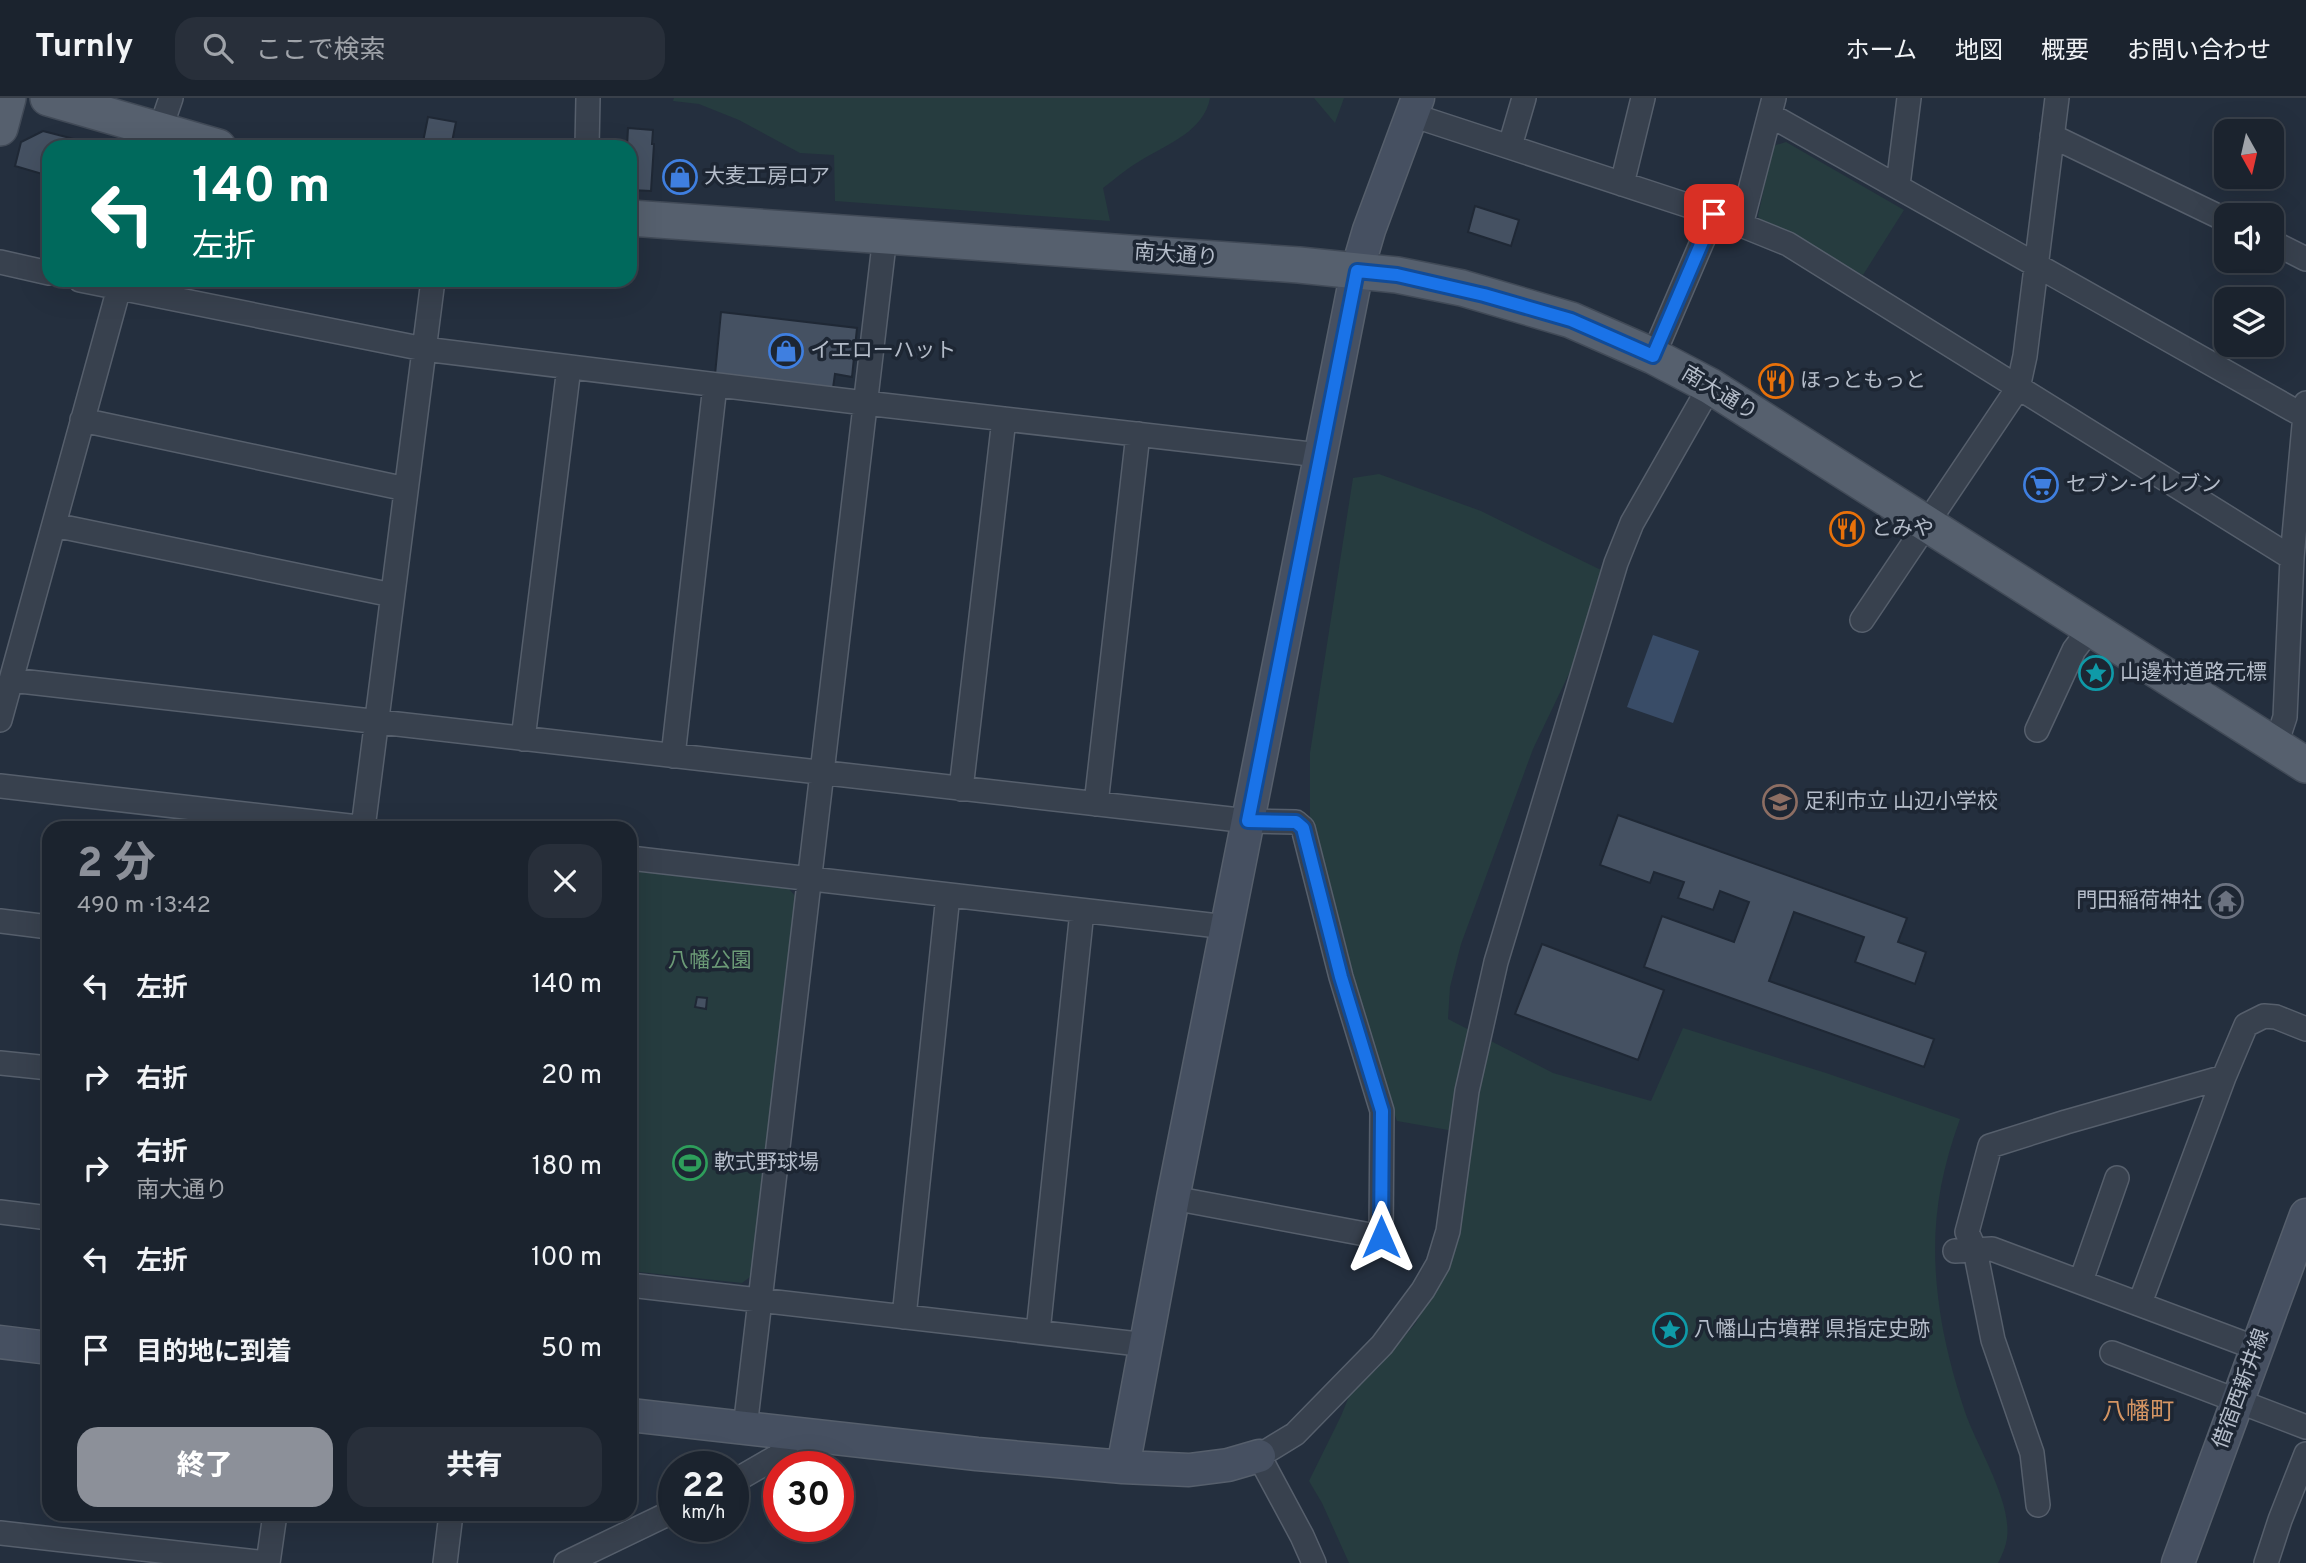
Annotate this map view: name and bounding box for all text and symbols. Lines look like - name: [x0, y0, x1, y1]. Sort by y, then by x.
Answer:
- search box: [175, 17, 665, 80]
- text: Turnly: [35, 27, 133, 69]
- icon: search: [199, 29, 237, 67]
- text: ここで検索: [255, 35, 385, 68]
- text: ホーム: [1846, 37, 1917, 67]
- text: 地図: [1955, 37, 2003, 67]
- text: 概要: [2041, 37, 2089, 67]
- text: お問い合わせ: [2127, 37, 2271, 67]
- north arrow: [2214, 119, 2284, 189]
- map controls: [2214, 119, 2284, 357]
- text: 140 m: [192, 158, 331, 220]
- shop icon: 大麦工房ロア: [661, 158, 699, 196]
- place label: 大麦工房ロア: [704, 164, 830, 191]
- icon: left: [77, 168, 168, 259]
- pin: [1684, 184, 1744, 244]
- icon: arrive: [1695, 195, 1733, 233]
- button: sound: [2214, 203, 2284, 273]
- text: 左折: [192, 228, 256, 268]
- street label: 南大通り: [1133, 240, 1219, 272]
- button: layers: [2214, 287, 2284, 357]
- shop icon: イエローハット: [767, 332, 805, 370]
- place label: イエローハット: [810, 338, 956, 365]
- street label: 南大通り: [1676, 361, 1762, 427]
- restaurant icon: ほっともっと: [1757, 362, 1795, 400]
- place label: ほっともっと: [1800, 368, 1926, 395]
- supermarket icon: セブン-イレブン: [2022, 466, 2060, 504]
- place label: セブン-イレブン: [2066, 472, 2221, 499]
- restaurant icon: とみや: [1828, 510, 1866, 548]
- place label: とみや: [1871, 516, 1934, 543]
- place icon: 山邊村道路元標: [2077, 654, 2115, 692]
- place label: 山邊村道路元標: [2120, 660, 2267, 687]
- school or university icon: 足利市立 山辺小学校: [1761, 783, 1799, 821]
- place label: 足利市立 山辺小学校: [1804, 789, 1998, 816]
- text: 2 分: [77, 839, 155, 892]
- button: close: [528, 844, 602, 918]
- temple icon: 門田稲荷神社: [2207, 882, 2245, 920]
- place label: 門田稲荷神社: [2076, 888, 2202, 915]
- text: 490 m · 13:42: [77, 892, 211, 921]
- park label: 八幡公園: [668, 948, 752, 975]
- icon: left: [77, 967, 115, 1005]
- text: 140 m: [532, 969, 602, 1002]
- text: 左折: [136, 973, 188, 1006]
- icon: right: [77, 1058, 115, 1096]
- text: 20 m: [541, 1060, 602, 1093]
- text: 右折: [136, 1064, 188, 1097]
- text: 右折: [136, 1137, 188, 1170]
- sports icon: 軟式野球場: [671, 1144, 709, 1182]
- icon: right: [77, 1149, 115, 1187]
- place label: 軟式野球場: [714, 1150, 819, 1177]
- text: 180 m: [532, 1151, 602, 1184]
- text: 南大通り: [136, 1177, 228, 1206]
- position arrow: [1344, 1200, 1418, 1274]
- icon: left: [77, 1240, 115, 1278]
- text: 100 m: [531, 1242, 602, 1275]
- text: 左折: [136, 1246, 188, 1279]
- place icon: 八幡山古墳群 県指定史跡: [1651, 1311, 1689, 1349]
- place label: 八幡山古墳群 県指定史跡: [1694, 1317, 1930, 1344]
- street label: 借宿西新井線: [2208, 1325, 2276, 1453]
- icon: arrive: [77, 1331, 115, 1369]
- text: 50 m: [541, 1333, 602, 1366]
- text: 目的地に到着: [136, 1337, 292, 1370]
- district label: 八幡町: [2102, 1398, 2174, 1428]
- button: 終了: [77, 1427, 333, 1507]
- button: 共有: [347, 1427, 602, 1507]
- speed limit sign: 30: [763, 1451, 854, 1542]
- text: 22: [682, 1465, 725, 1509]
- text: km/h: [682, 1502, 725, 1525]

